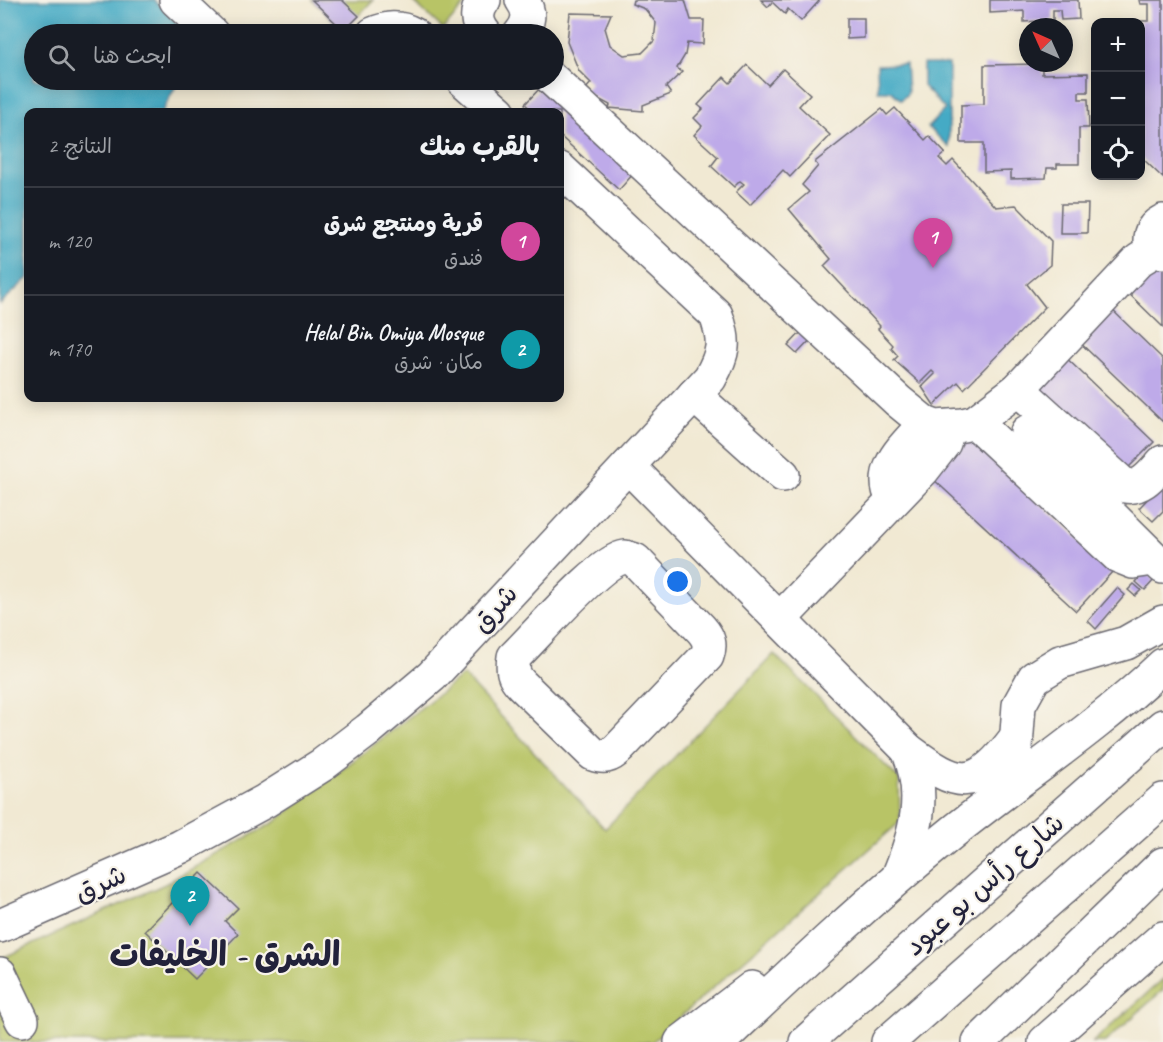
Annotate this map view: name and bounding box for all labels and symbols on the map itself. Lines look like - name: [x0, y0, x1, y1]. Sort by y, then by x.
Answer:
- north arrow: [1019, 18, 1073, 72]
- pin: 1: [914, 218, 952, 268]
- your location: [663, 567, 692, 596]
- street label: شرق: [463, 576, 525, 640]
- street label: شارع رأس بو عبود: [897, 805, 1073, 965]
- street label: شرق: [68, 856, 132, 910]
- pin: 2: [170, 876, 210, 926]
- district label: الشرق - الخليفات: [110, 933, 340, 976]

